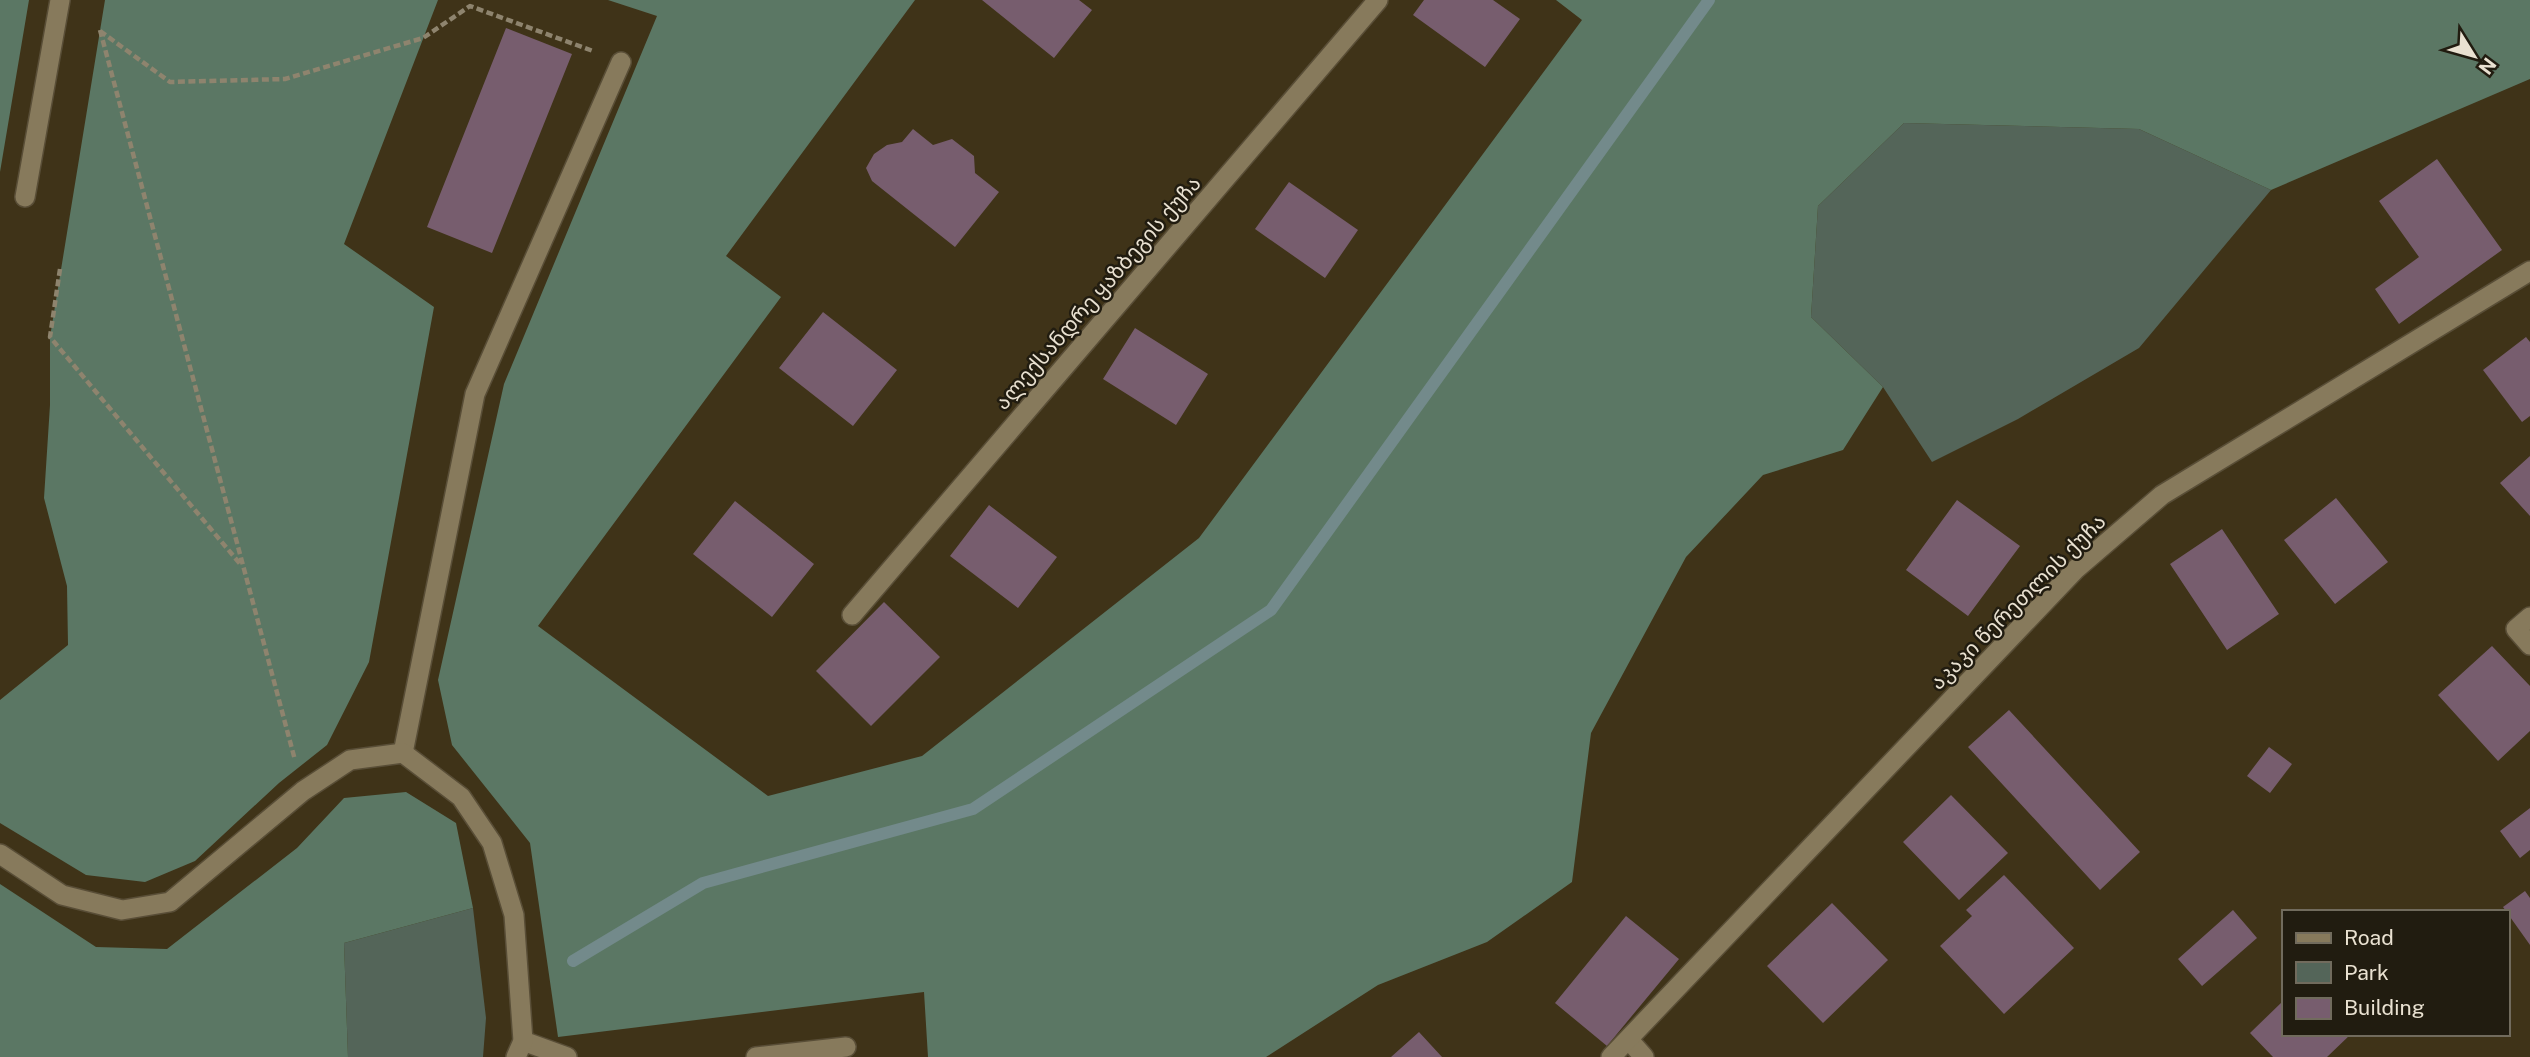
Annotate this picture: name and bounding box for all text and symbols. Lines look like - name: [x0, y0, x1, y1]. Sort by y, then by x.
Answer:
- north arrow: [2439, 21, 2509, 91]
- text: N: [2474, 54, 2501, 79]
- street label: ალექსანდრე ყაზბეგის ქუჩა: [989, 171, 1207, 415]
- street label: აკაკი წერეთლის ქუჩა: [1925, 509, 2111, 695]
- legend: [2282, 910, 2509, 1036]
- text: Road: [2344, 925, 2394, 950]
- text: Park: [2344, 960, 2389, 985]
- text: Building: [2344, 995, 2425, 1020]

